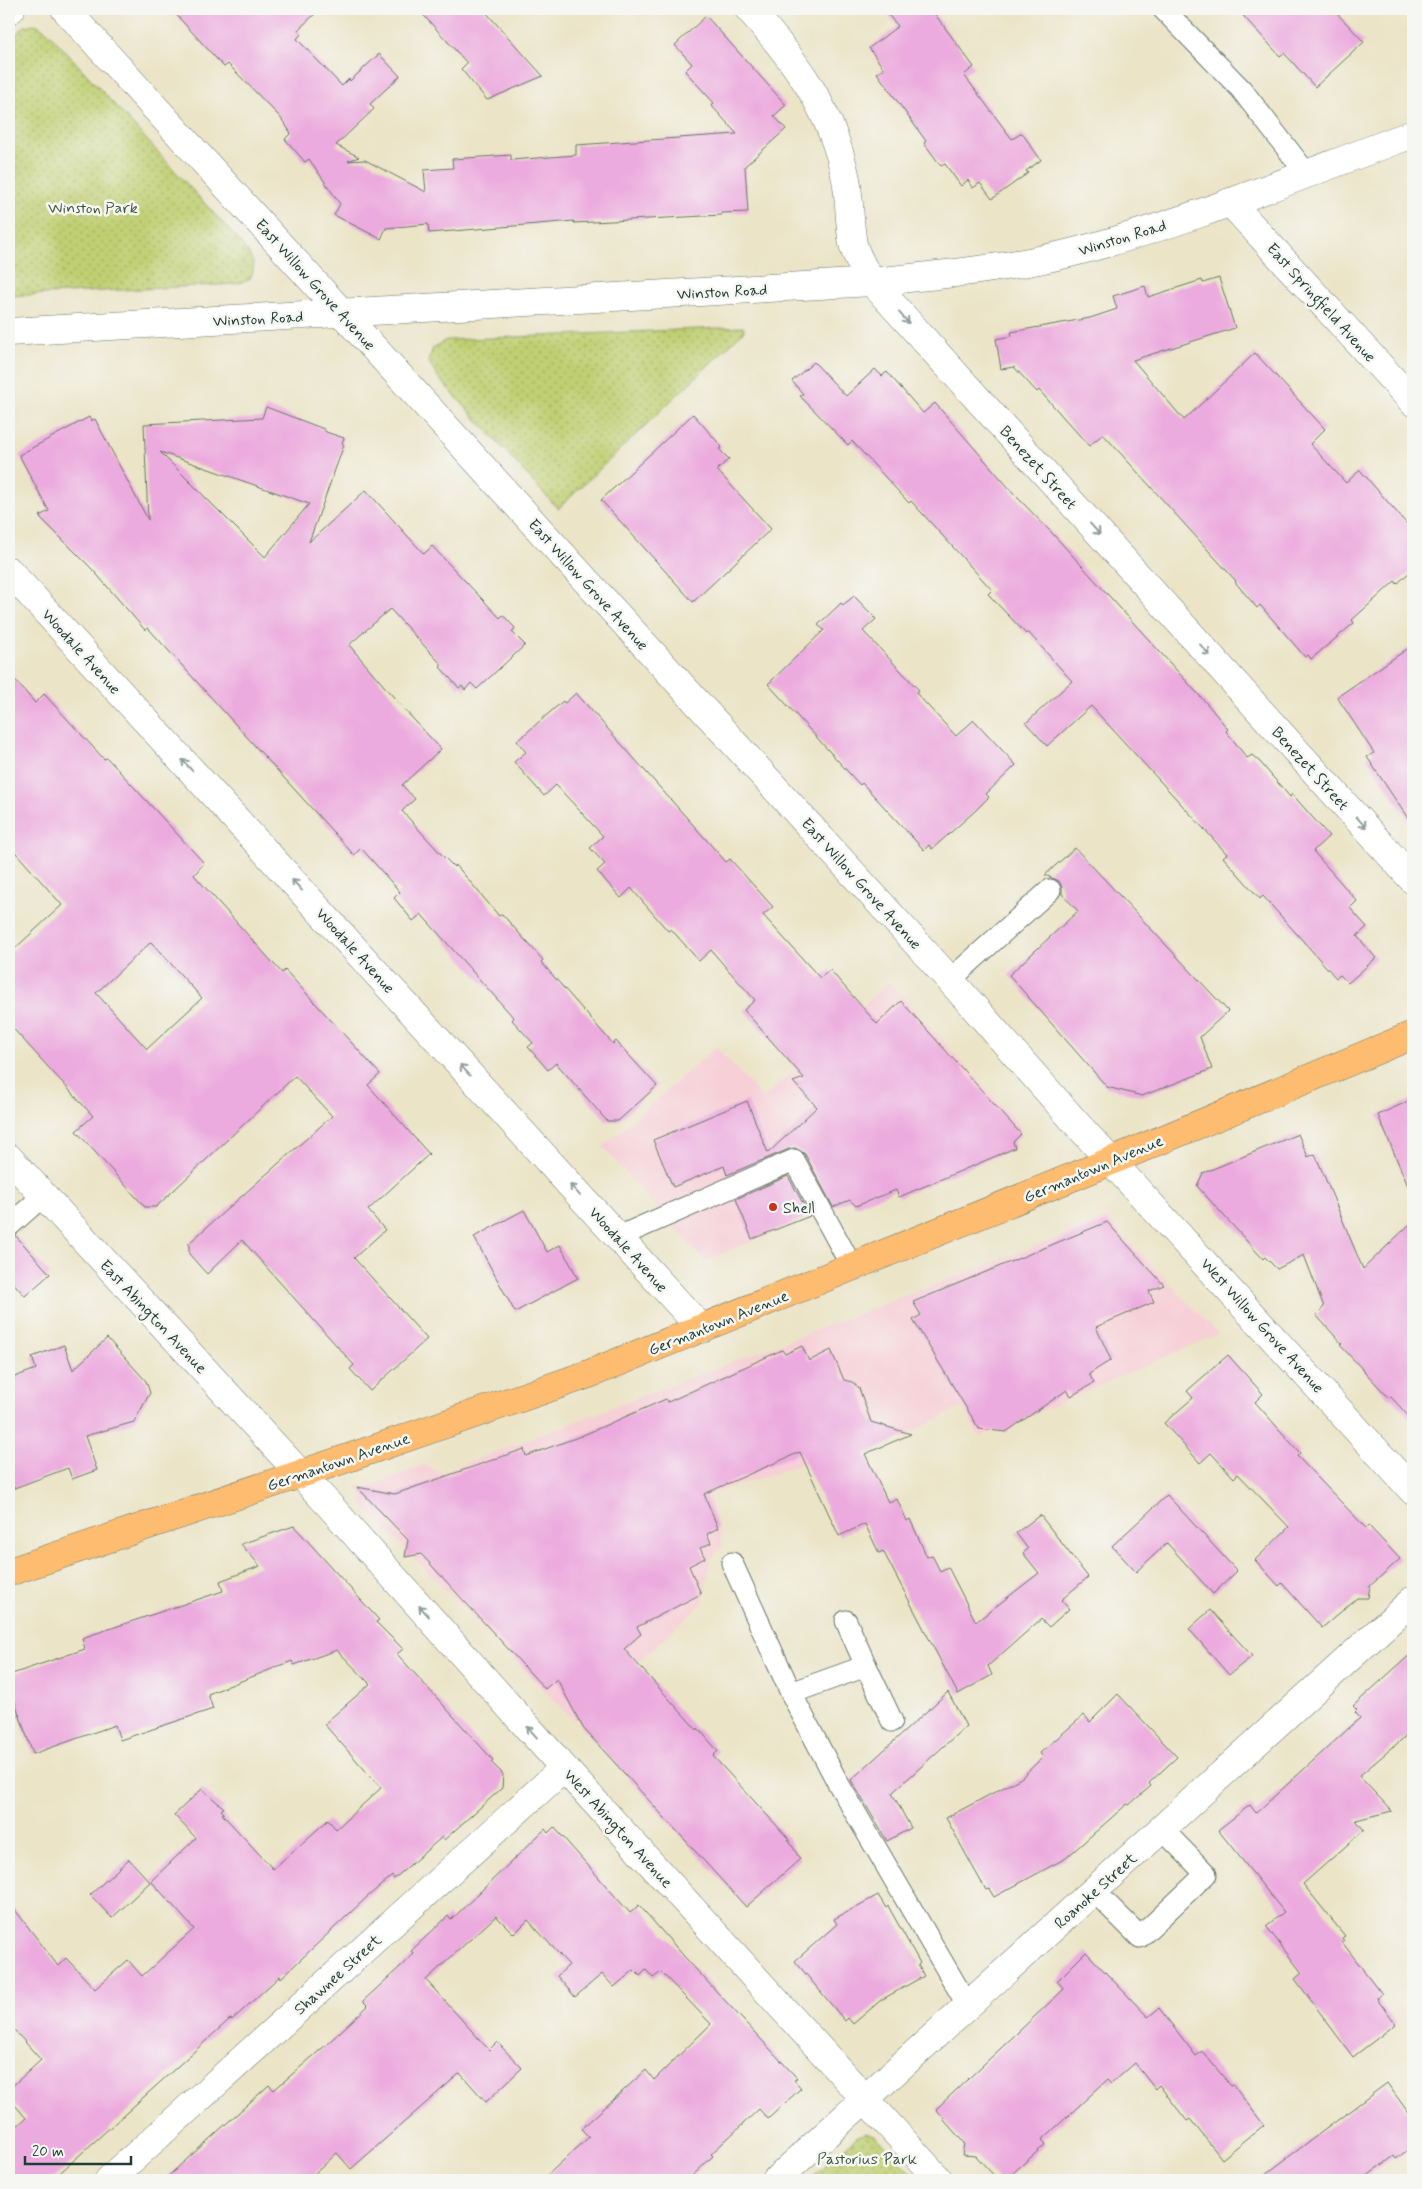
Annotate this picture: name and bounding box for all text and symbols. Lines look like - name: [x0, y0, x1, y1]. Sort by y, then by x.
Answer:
- park label: Winston Park: [48, 198, 138, 219]
- street label: East Willow Grove Avenue: [250, 215, 380, 355]
- street label: Winston Road: [1076, 215, 1169, 262]
- street label: East Springfield Avenue: [1261, 239, 1380, 368]
- street label: Winston Road: [676, 280, 768, 305]
- street label: Winston Road: [212, 307, 304, 332]
- one-way arrow: [898, 312, 910, 325]
- street label: Benezet Street: [995, 422, 1081, 514]
- street label: East Willow Grove Avenue: [523, 515, 653, 655]
- one-way arrow: [1090, 523, 1101, 536]
- street label: Woodale Avenue: [37, 605, 125, 699]
- one-way arrow: [1199, 643, 1210, 656]
- street label: Benezet Street: [1267, 723, 1353, 815]
- one-way arrow: [181, 759, 193, 772]
- street label: East Willow Grove Avenue: [796, 814, 926, 954]
- one-way arrow: [1355, 816, 1366, 829]
- one-way arrow: [291, 879, 302, 892]
- street label: Woodale Avenue: [311, 904, 399, 998]
- one-way arrow: [459, 1063, 471, 1076]
- street label: Germantown Avenue: [1021, 1130, 1167, 1208]
- one-way arrow: [569, 1183, 581, 1196]
- place label: Shell: [783, 1198, 815, 1219]
- marker: Shell: [767, 1201, 779, 1213]
- street label: Woodale Avenue: [584, 1203, 672, 1297]
- street label: West Willow Grove Avenue: [1195, 1254, 1328, 1398]
- street label: East Abington Avenue: [94, 1256, 211, 1379]
- street label: Germantown Avenue: [645, 1286, 792, 1361]
- street label: Germantown Avenue: [264, 1428, 413, 1497]
- one-way arrow: [418, 1604, 429, 1617]
- one-way arrow: [526, 1726, 538, 1739]
- street label: West Abington Avenue: [558, 1765, 677, 1894]
- street label: Roanoke Street: [1050, 1848, 1142, 1934]
- street label: Shawnee Street: [290, 1930, 387, 2020]
- scale bar: [25, 2134, 131, 2166]
- text: 20 m: [32, 2142, 64, 2162]
- park label: Pastorius Park: [817, 2149, 917, 2170]

